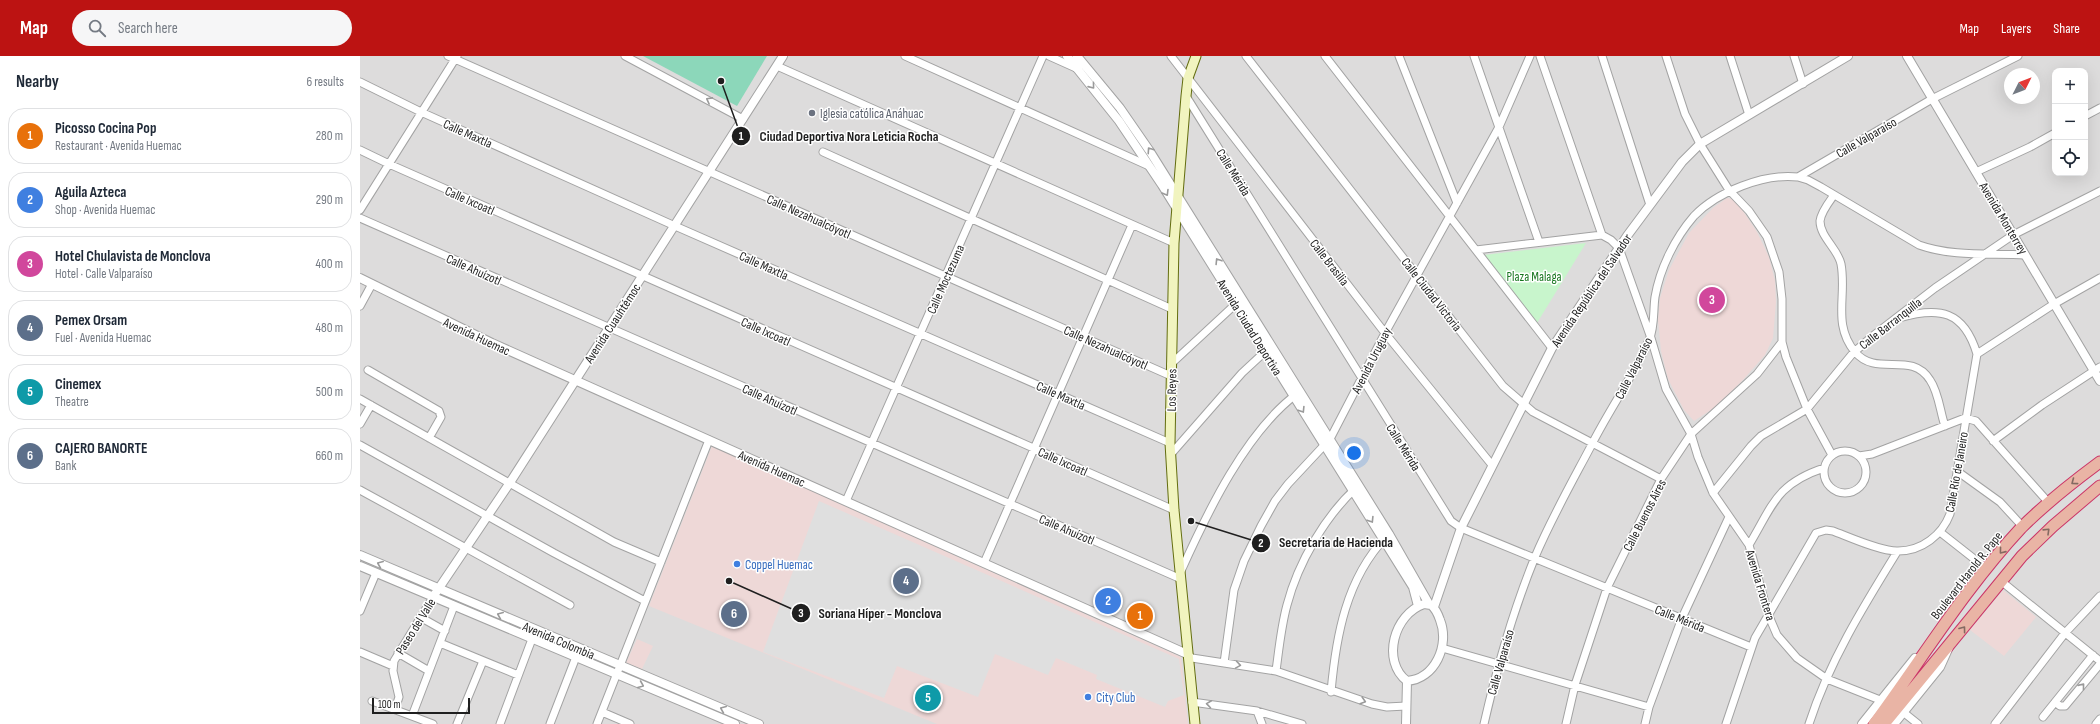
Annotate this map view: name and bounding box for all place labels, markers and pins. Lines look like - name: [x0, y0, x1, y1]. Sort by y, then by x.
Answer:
- place label: Iglesia católica Anáhuac: [820, 106, 924, 122]
- marker: Iglesia católica Anáhuac: [807, 108, 817, 118]
- callout: Ciudad Deportiva Nora Leticia Rocha: [731, 123, 946, 149]
- pin: 3: [1699, 285, 1725, 315]
- callout: Secretaria de Hacienda: [1251, 530, 1401, 556]
- place label: Coppel Huemac: [745, 557, 813, 573]
- marker: Coppel Huemac: [732, 559, 742, 569]
- pin: 4: [893, 566, 919, 596]
- pin: 2: [1095, 586, 1121, 616]
- pin: 6: [721, 599, 747, 629]
- callout: Soriana Híper - Monclova: [791, 600, 950, 626]
- pin: 1: [1127, 601, 1153, 631]
- pin: 5: [915, 683, 941, 713]
- place label: City Club: [1096, 690, 1135, 706]
- marker: City Club: [1083, 692, 1093, 702]

